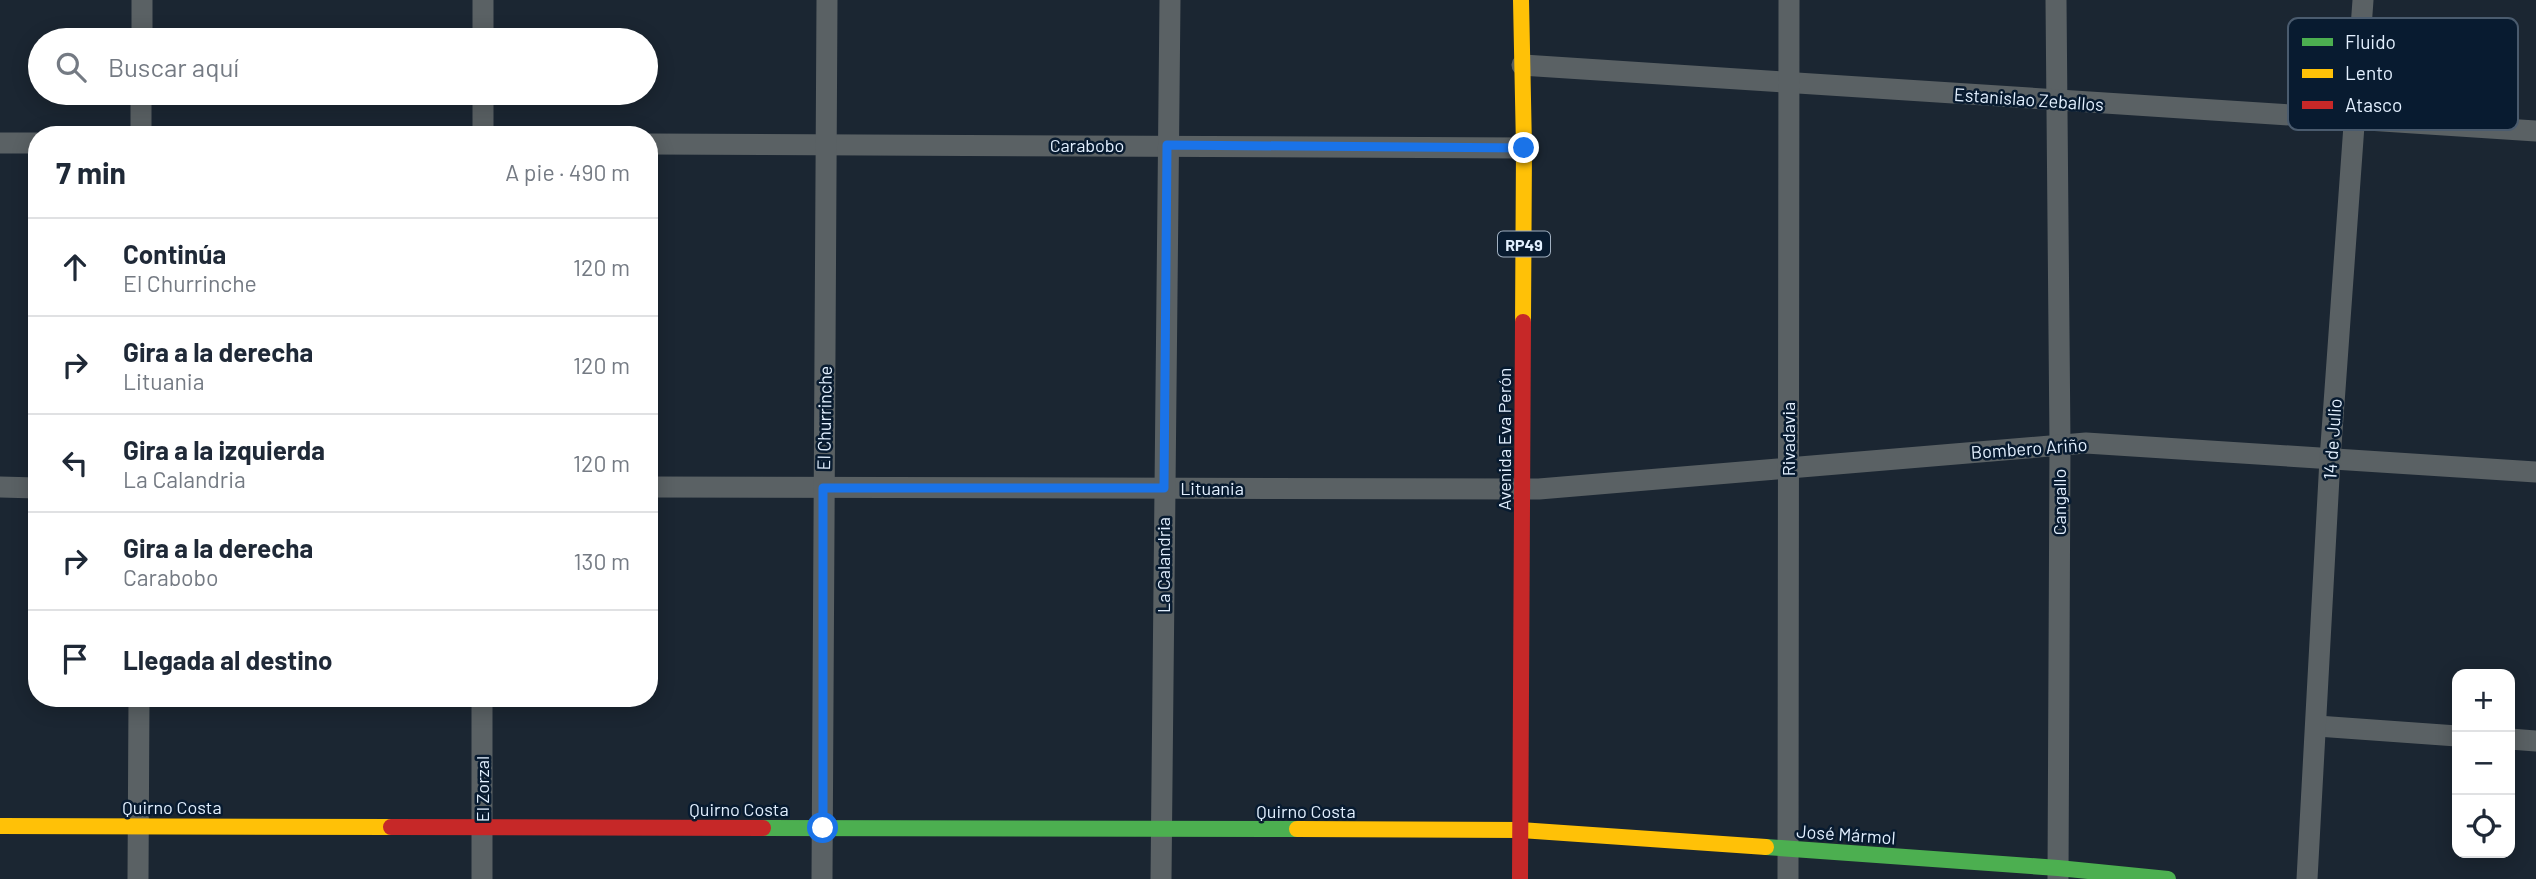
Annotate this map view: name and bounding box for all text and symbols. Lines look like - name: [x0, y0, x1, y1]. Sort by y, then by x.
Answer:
- legend: [2288, 18, 2518, 130]
- search box: [28, 28, 658, 105]
- text: Fluido: [2345, 30, 2396, 53]
- icon: search: [52, 48, 90, 86]
- text: Buscar aquí: [108, 51, 239, 82]
- text: Lento: [2345, 61, 2393, 84]
- street label: Estanislao Zeballos: [1953, 83, 2105, 115]
- text: Atasco: [2345, 93, 2402, 116]
- route end: [1508, 132, 1539, 163]
- street label: Carabobo: [1050, 134, 1124, 156]
- text: 7 min: [56, 154, 126, 190]
- text: A pie · 490 m: [505, 158, 630, 186]
- road number: RP49: [1498, 232, 1550, 256]
- text: Continúa: [123, 238, 226, 269]
- icon: ahead: [56, 248, 94, 286]
- text: 120 m: [573, 253, 630, 281]
- text: El Churrinche: [123, 269, 257, 297]
- text: Gira a la derecha: [123, 336, 313, 367]
- icon: right: [56, 346, 94, 384]
- text: 120 m: [573, 351, 630, 379]
- street label: El Churrinche: [812, 365, 836, 471]
- text: Lituania: [123, 367, 204, 395]
- street label: Avenida Eva Perón: [1493, 368, 1515, 510]
- street label: 14 de Julio: [2318, 398, 2346, 480]
- street label: Rivadavia: [1777, 402, 1799, 476]
- street label: Bombero Ariño: [1970, 433, 2088, 463]
- text: Gira a la izquierda: [123, 434, 325, 465]
- icon: left: [56, 444, 94, 482]
- text: 120 m: [573, 449, 630, 477]
- text: La Calandria: [123, 465, 246, 493]
- street label: Cangallo: [2048, 469, 2070, 535]
- street label: Lituania: [1180, 477, 1244, 499]
- street label: La Calandria: [1152, 517, 1174, 613]
- text: Gira a la derecha: [123, 532, 313, 563]
- icon: right: [56, 542, 94, 580]
- text: 130 m: [573, 547, 630, 575]
- text: Carabobo: [123, 563, 219, 591]
- icon: arrive: [56, 640, 94, 678]
- text: Llegada al destino: [123, 644, 332, 675]
- map controls: [2452, 669, 2515, 858]
- button: +: [2452, 669, 2515, 732]
- button: −: [2452, 732, 2515, 795]
- street label: El Zorzal: [471, 756, 493, 822]
- button: locate: [2452, 795, 2515, 858]
- street label: Quirno Costa: [122, 796, 222, 818]
- street label: Quirno Costa: [689, 798, 789, 820]
- street label: Quirno Costa: [1256, 800, 1356, 822]
- route start: [807, 812, 838, 843]
- street label: José Mármol: [1796, 820, 1896, 848]

